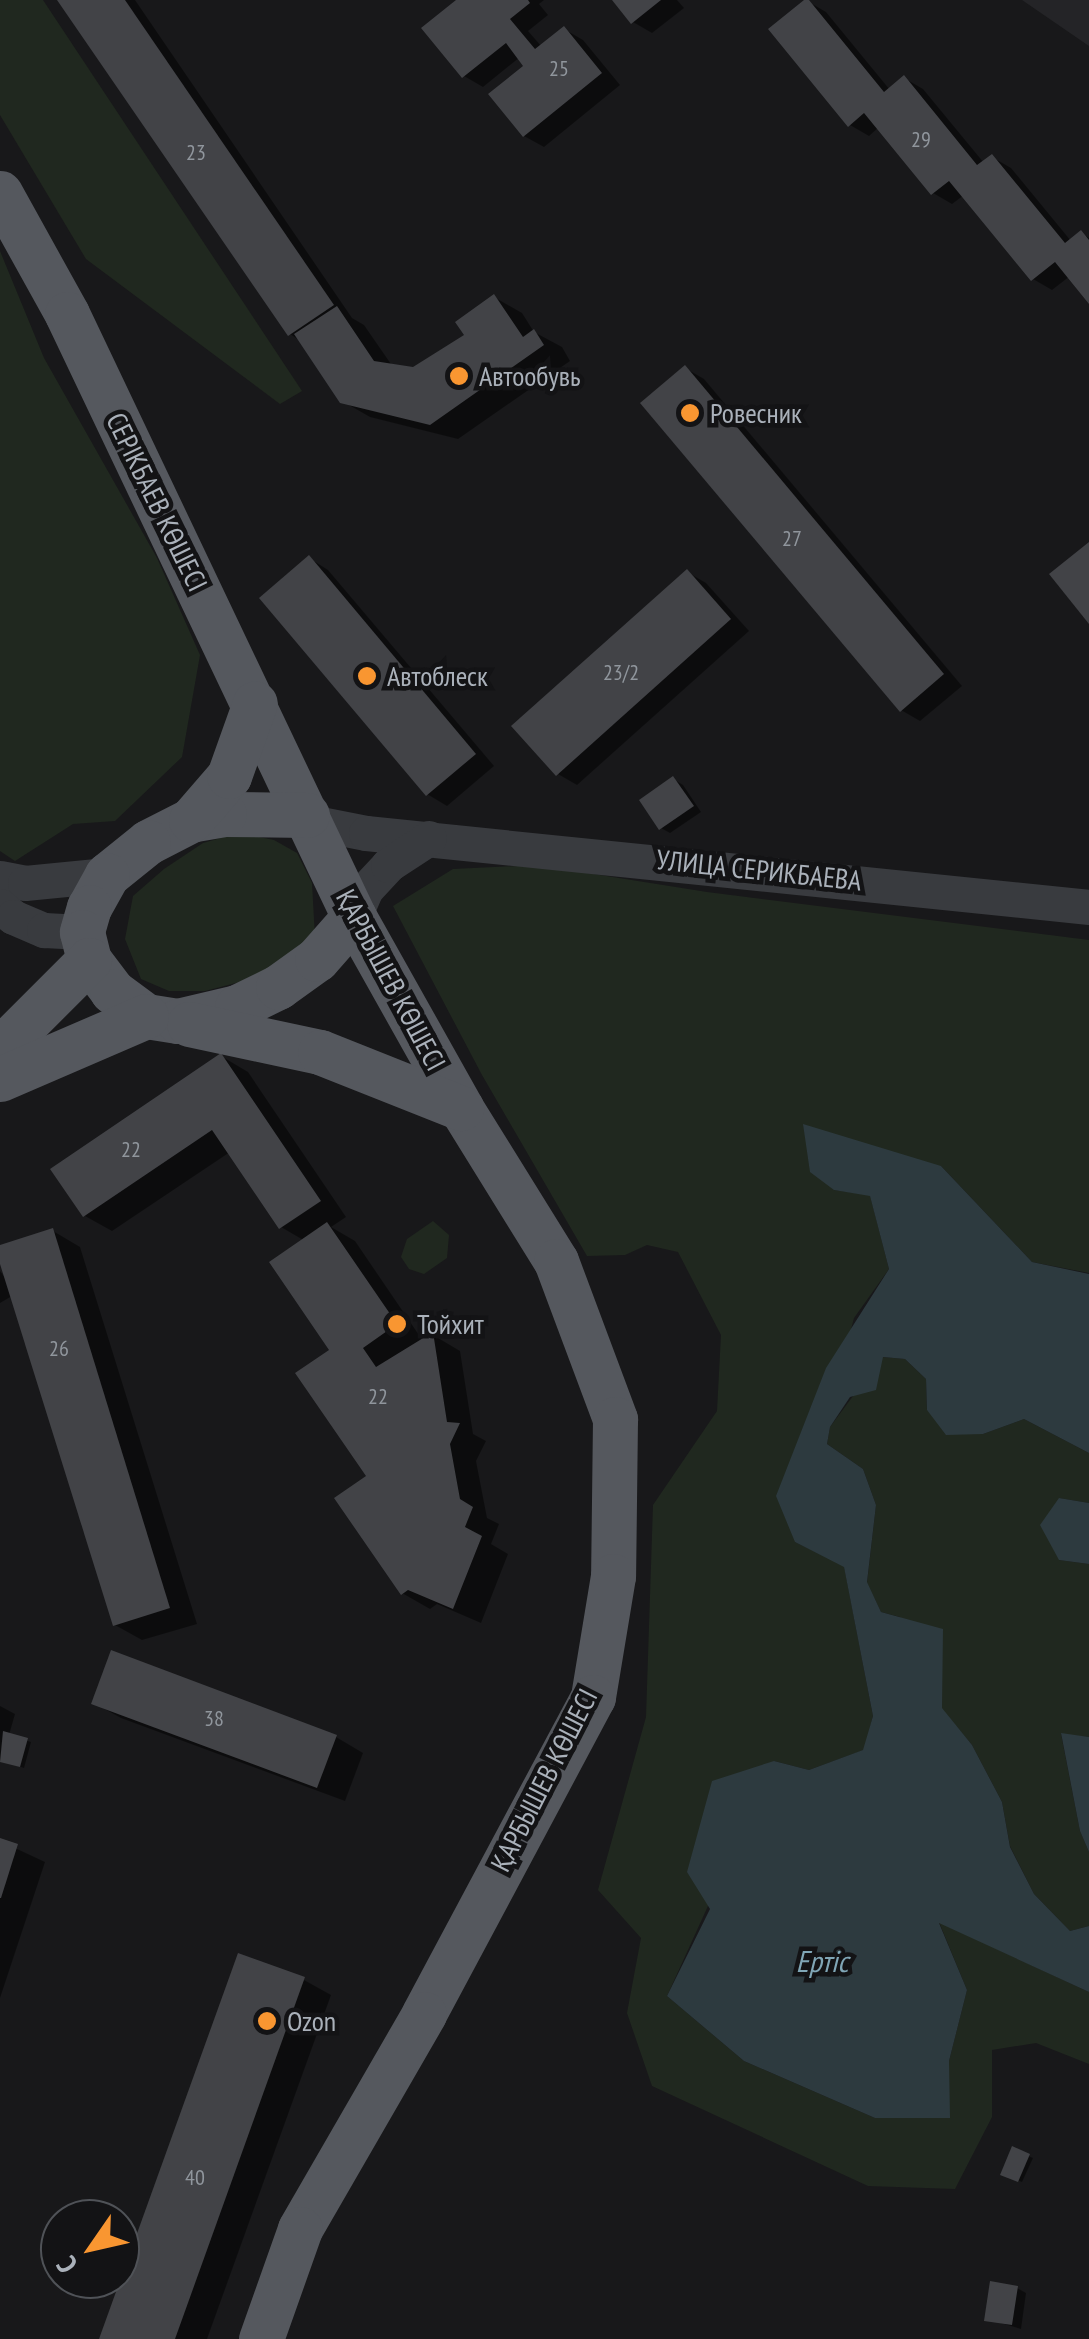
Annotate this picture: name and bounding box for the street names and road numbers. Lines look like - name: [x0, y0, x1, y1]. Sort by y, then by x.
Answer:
- street label: СЕРІКБАЕВ КӨШЕСІ: [99, 407, 215, 597]
- street label: УЛИЦА СЕРИКБАЕВА: [654, 842, 864, 898]
- street label: ҚАРБЫШЕВ КӨШЕСІ: [329, 884, 453, 1076]
- street label: ҚАРБЫШЕВ КӨШЕСІ: [484, 1683, 604, 1877]

